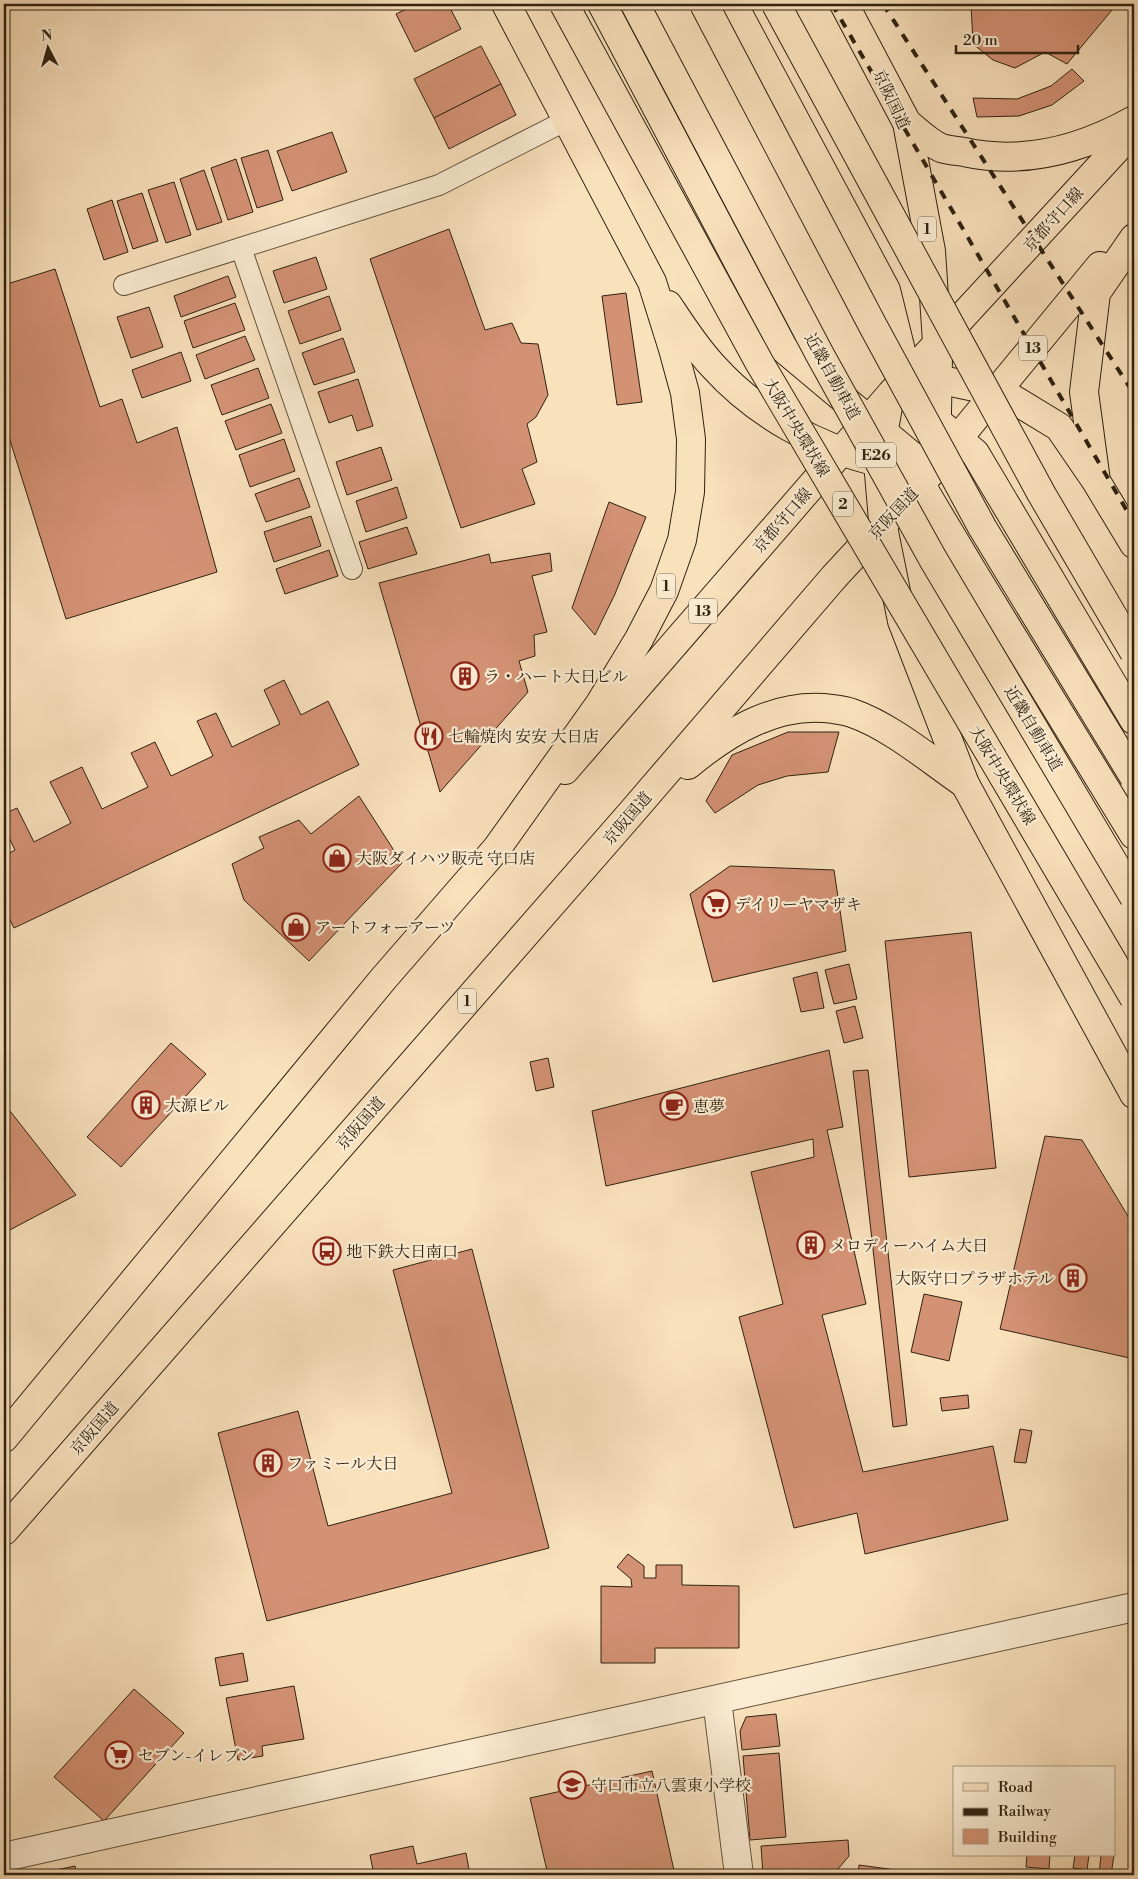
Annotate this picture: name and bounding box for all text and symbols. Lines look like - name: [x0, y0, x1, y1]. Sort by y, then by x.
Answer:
- north arrow: [22, 22, 72, 72]
- scale bar: [956, 22, 1078, 54]
- text: N: [40, 27, 53, 46]
- text: 20 m: [963, 31, 998, 50]
- street label: 京阪国道: [869, 66, 914, 133]
- street label: 京都守口線: [1020, 183, 1088, 256]
- road number: 1: [918, 216, 936, 242]
- street label: 近畿自動車道: [800, 330, 864, 423]
- road number: 13: [1019, 336, 1047, 360]
- street label: 大阪中央環状線: [759, 374, 834, 481]
- road number: E26: [856, 442, 896, 468]
- street label: 京阪国道: [865, 483, 923, 544]
- street label: 京都守口線: [749, 484, 817, 557]
- road number: 2: [833, 492, 853, 516]
- road number: 1: [657, 574, 675, 598]
- road number: 13: [689, 598, 717, 624]
- building icon: ラ・ハート大日ビル: [450, 661, 480, 691]
- place label: ラ・ハート大日ビル: [484, 667, 628, 687]
- street label: 近畿自動車道: [1000, 682, 1066, 775]
- restaurant icon: 七輪焼肉 安安 大日店: [414, 721, 444, 751]
- street label: 大阪中央環状線: [965, 722, 1040, 829]
- place label: 七輪焼肉 安安 大日店: [448, 727, 599, 747]
- street label: 京阪国道: [599, 788, 656, 849]
- shop icon: 大阪ダイハツ販売 守口店: [322, 843, 352, 873]
- place label: 大阪ダイハツ販売 守口店: [356, 849, 535, 869]
- supermarket icon: デイリーヤマザキ: [701, 889, 731, 919]
- place label: デイリーヤマザキ: [735, 895, 862, 915]
- shop icon: アートフォーアーツ: [281, 912, 311, 942]
- place label: アートフォーアーツ: [315, 918, 455, 938]
- road number: 1: [458, 988, 476, 1014]
- building icon: 大源ビル: [131, 1090, 161, 1120]
- cafe icon: 恵夢: [659, 1091, 689, 1121]
- street label: 京阪国道: [332, 1093, 389, 1154]
- place label: 大源ビル: [165, 1096, 229, 1116]
- place label: 恵夢: [693, 1097, 725, 1117]
- building icon: メロディーハイム大日: [796, 1230, 826, 1260]
- bus stop icon: 地下鉄大日南口: [312, 1236, 342, 1266]
- place label: メロディーハイム大日: [830, 1236, 988, 1256]
- place label: 地下鉄大日南口: [346, 1242, 458, 1262]
- building icon: 大阪守口プラザホテル: [1058, 1263, 1088, 1293]
- place label: 大阪守口プラザホテル: [895, 1269, 1054, 1289]
- street label: 京阪国道: [66, 1398, 123, 1459]
- building icon: ファミール大日: [253, 1448, 283, 1478]
- place label: ファミール大日: [287, 1454, 398, 1474]
- supermarket icon: セブン-イレブン: [104, 1740, 134, 1770]
- place label: セブン-イレブン: [138, 1746, 255, 1766]
- legend: [953, 1766, 1116, 1856]
- school or university icon: 守口市立八雲東小学校: [557, 1770, 587, 1800]
- place label: 守口市立八雲東小学校: [591, 1776, 751, 1796]
- text: Road: [998, 1778, 1033, 1797]
- text: Railway: [998, 1802, 1052, 1821]
- text: Building: [997, 1828, 1057, 1847]

